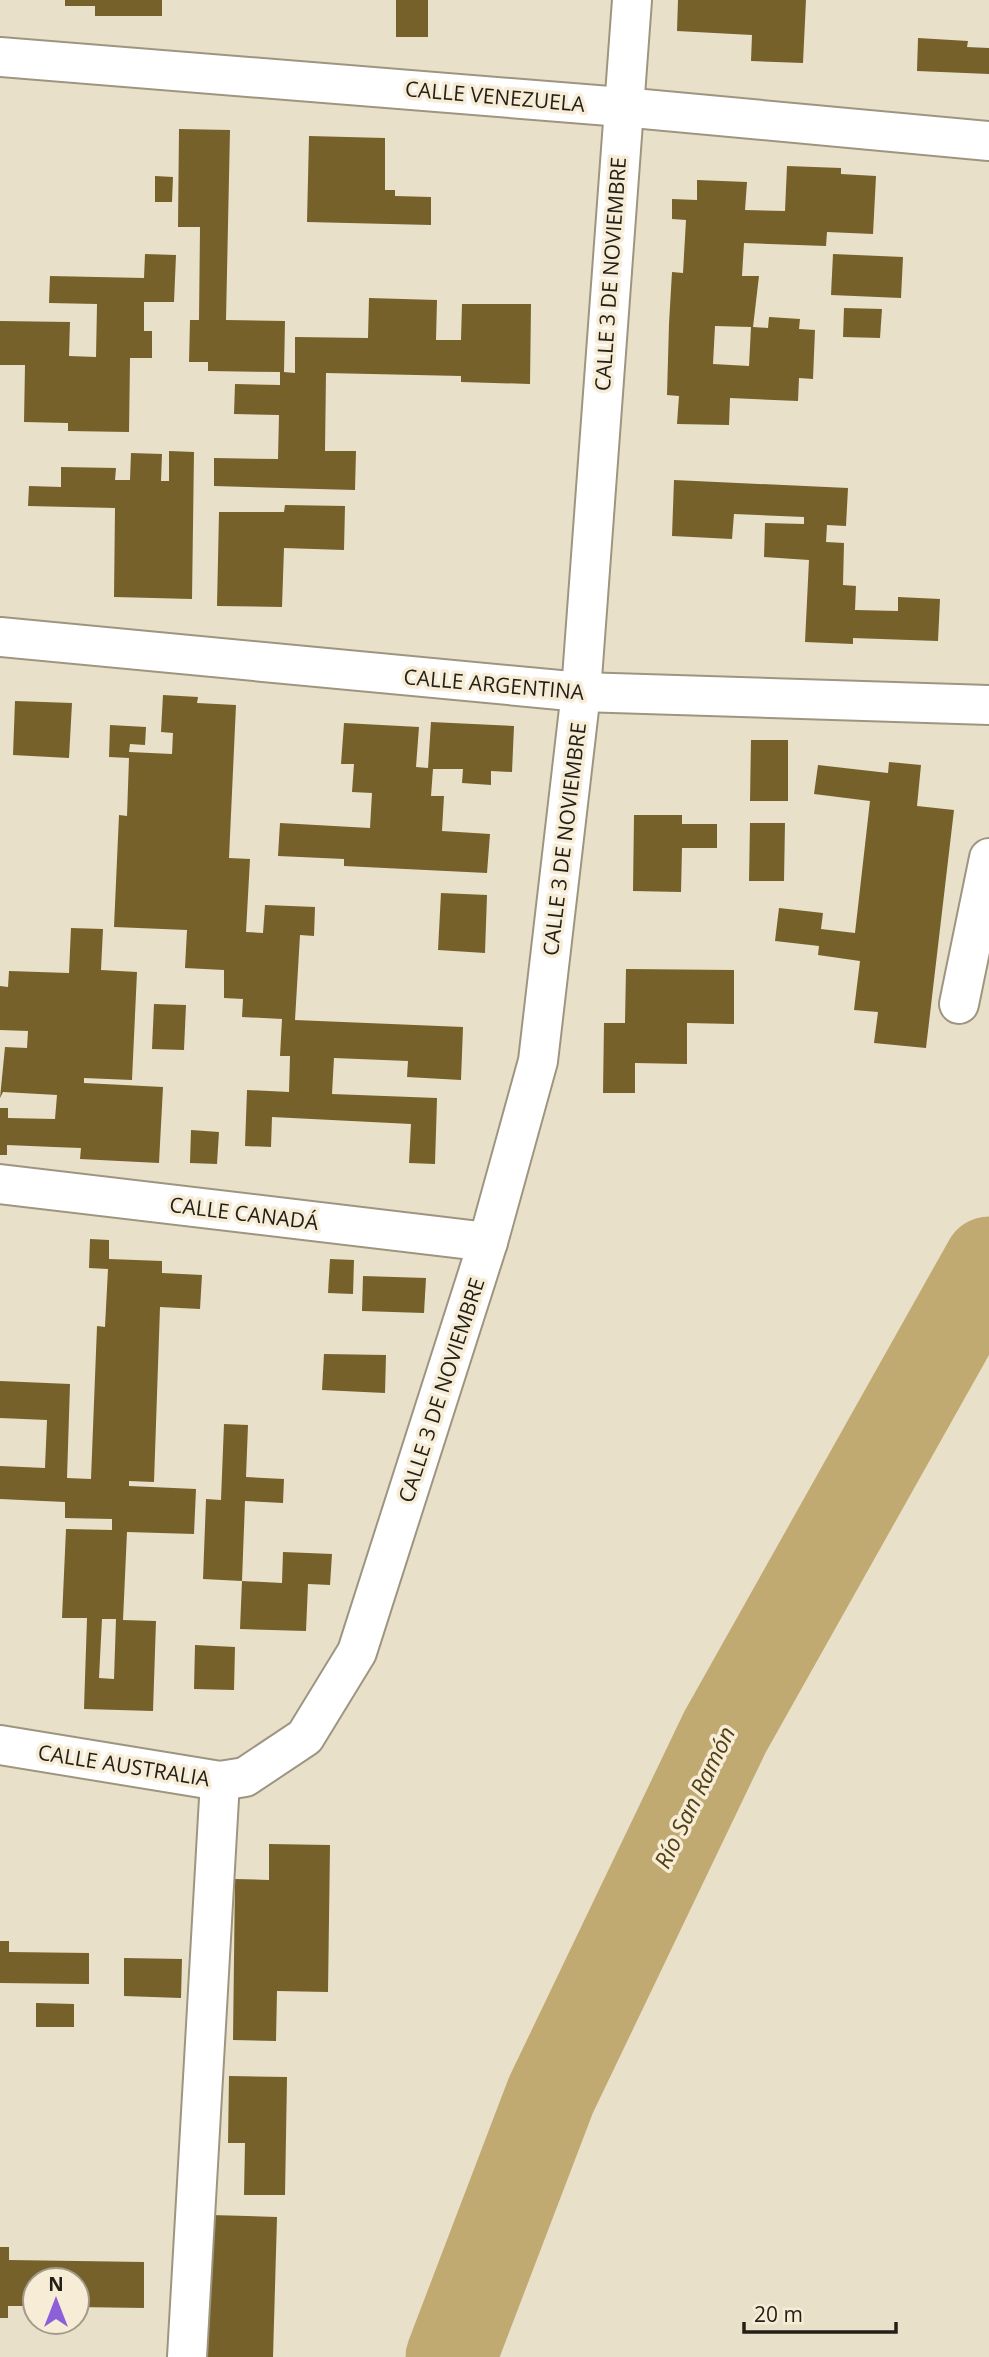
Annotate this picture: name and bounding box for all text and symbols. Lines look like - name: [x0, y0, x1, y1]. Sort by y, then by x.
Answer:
- street label: CALLE VENEZUELA: [404, 74, 587, 118]
- street label: CALLE 3 DE NOVIEMBRE: [588, 156, 632, 392]
- street label: CALLE ARGENTINA: [403, 662, 586, 706]
- street label: CALLE 3 DE NOVIEMBRE: [536, 721, 592, 957]
- street label: CALLE CANADÁ: [168, 1190, 321, 1236]
- street label: CALLE 3 DE NOVIEMBRE: [391, 1274, 491, 1506]
- water label: Río San Ramón: [646, 1721, 742, 1873]
- street label: CALLE AUSTRALIA: [36, 1738, 213, 1793]
- north arrow: [21, 2266, 91, 2336]
- text: N: [48, 2271, 64, 2297]
- scale bar: [744, 2290, 896, 2334]
- text: 20 m: [754, 2300, 803, 2328]

